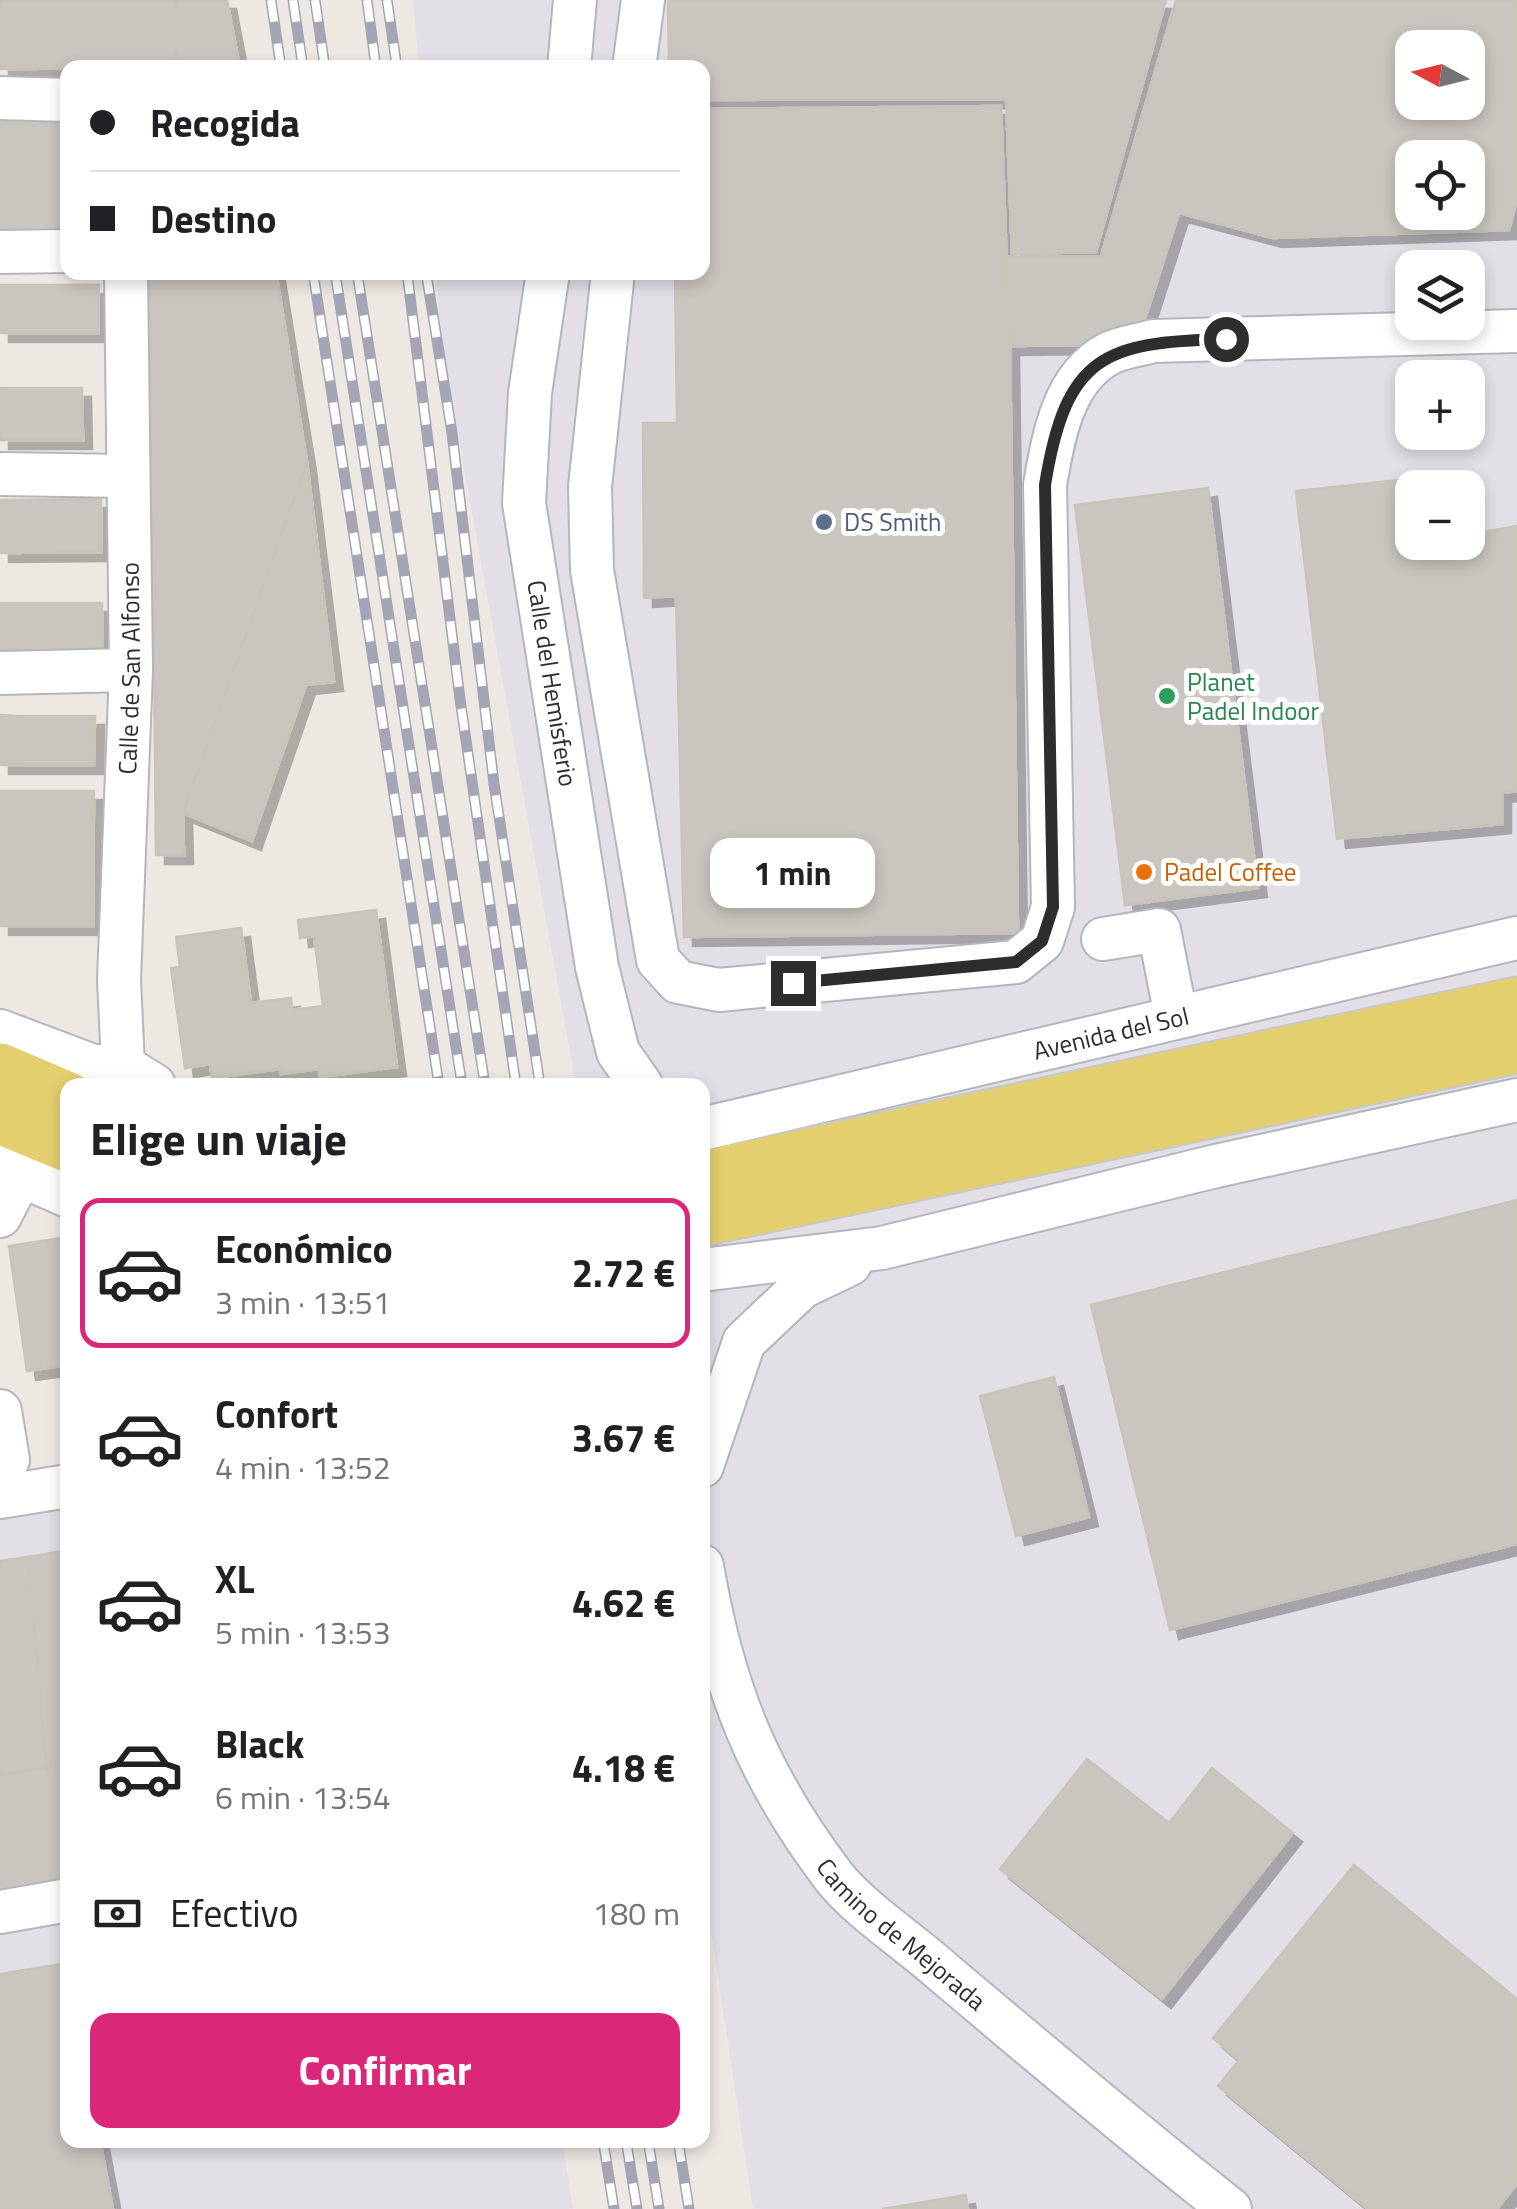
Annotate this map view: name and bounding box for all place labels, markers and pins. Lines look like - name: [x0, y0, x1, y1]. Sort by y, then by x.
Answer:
- place label: DS Smith: [844, 503, 941, 541]
- marker: DS Smith: [813, 511, 835, 533]
- place label: Planet Padel Indoor: [1187, 663, 1320, 730]
- marker: Planet Padel Indoor: [1156, 685, 1178, 707]
- place label: Padel Coffee: [1164, 853, 1296, 891]
- marker: Padel Coffee: [1133, 861, 1155, 883]

